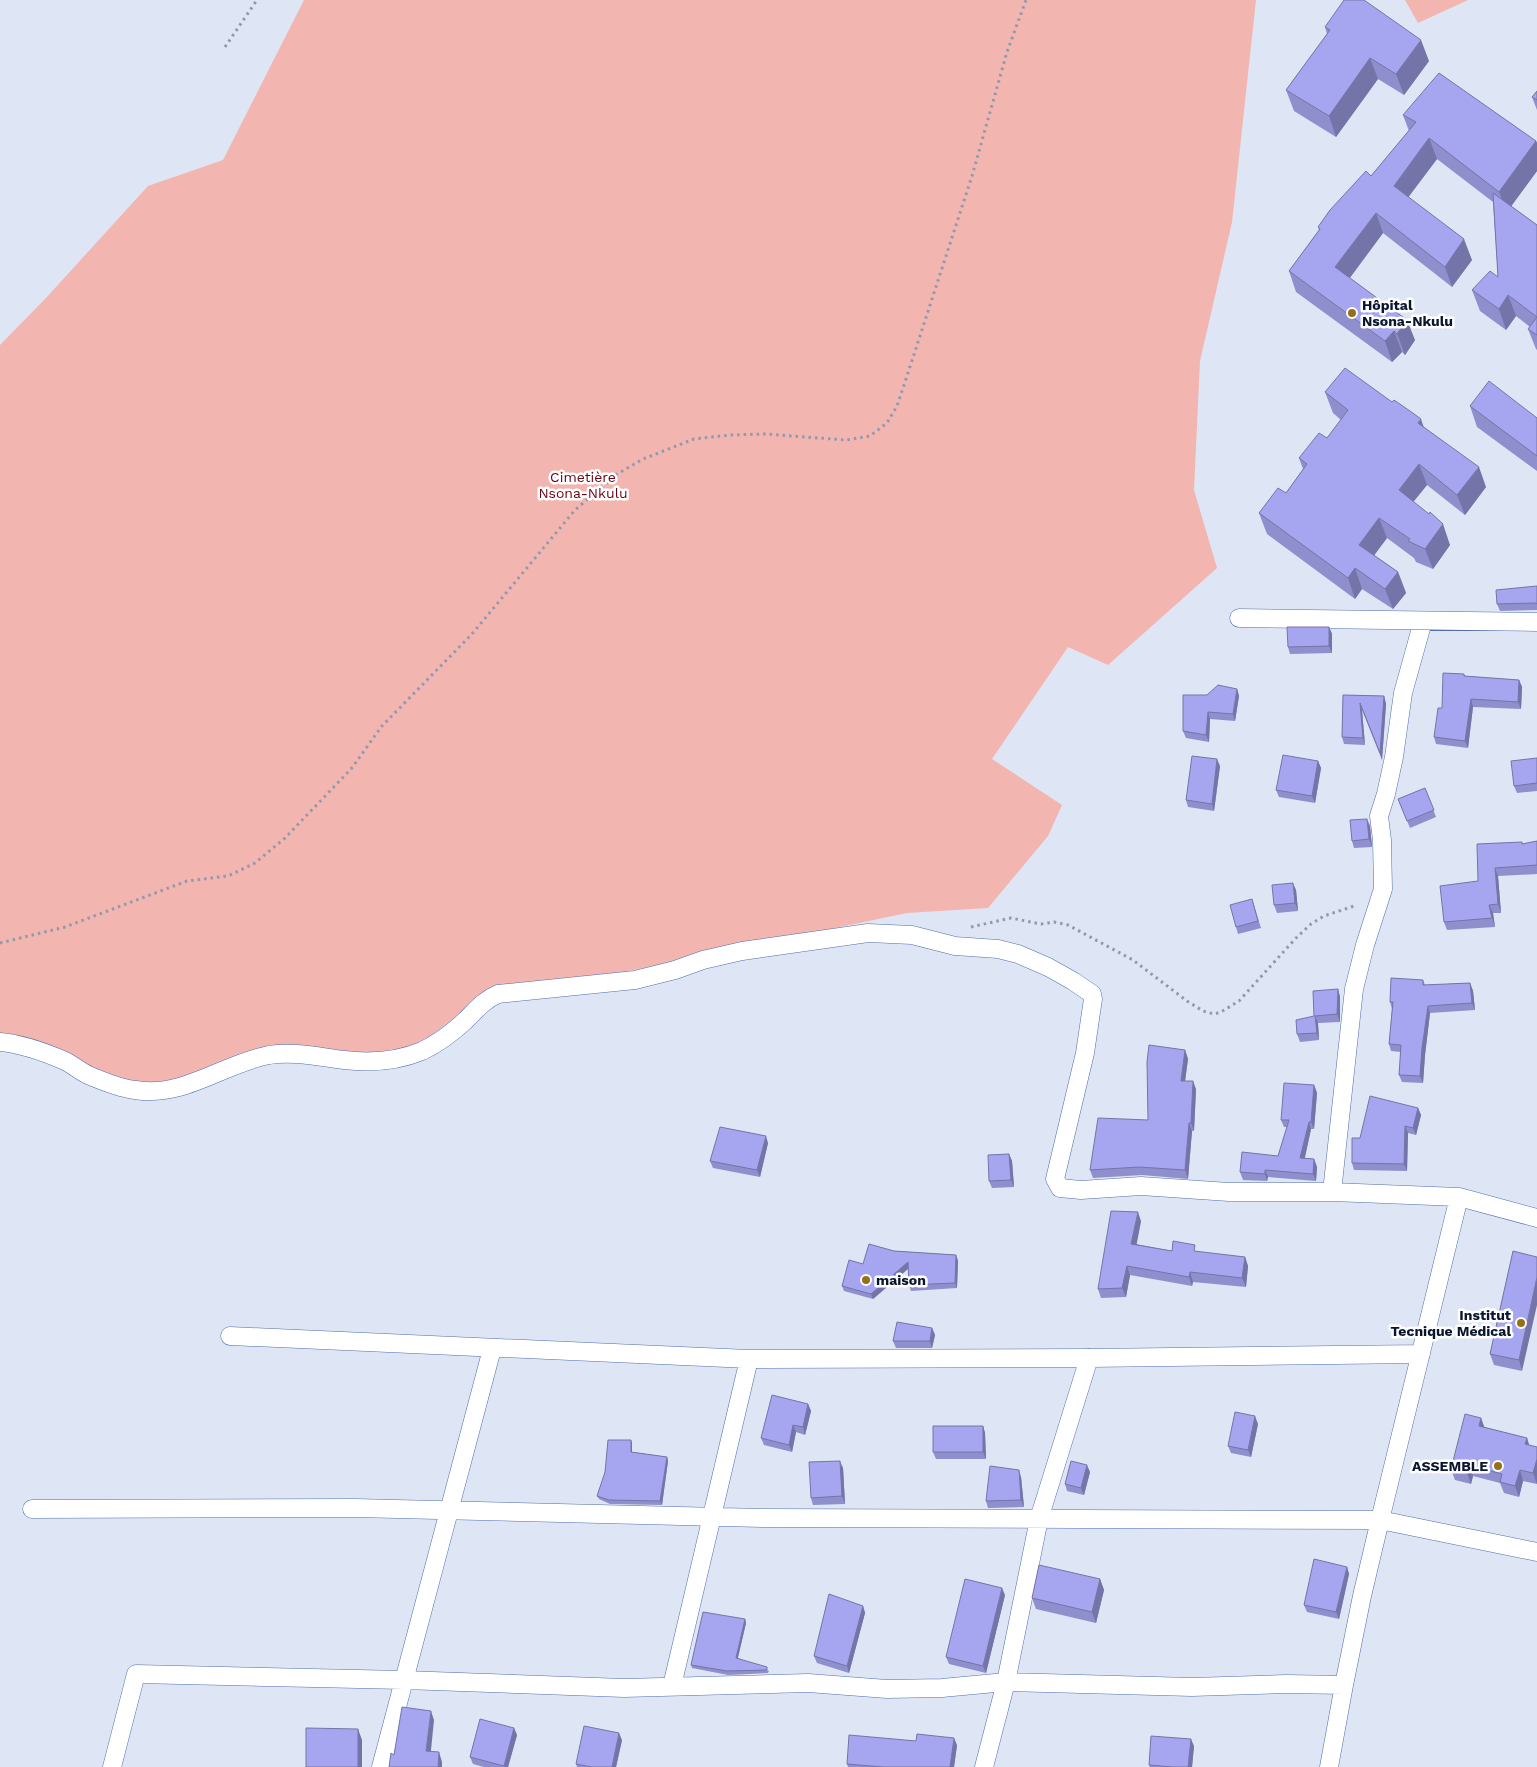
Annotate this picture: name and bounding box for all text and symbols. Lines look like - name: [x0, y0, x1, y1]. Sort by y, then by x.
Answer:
- place label: Hôpital Nsona-Nkulu: [1362, 297, 1453, 329]
- marker: Hôpital Nsona-Nkulu: [1346, 307, 1358, 319]
- park label: Cimetière Nsona-Nkulu: [538, 469, 628, 501]
- place label: maison: [876, 1272, 926, 1288]
- marker: maison: [860, 1274, 872, 1286]
- place label: Institut Tecnique Médical: [1391, 1307, 1511, 1339]
- marker: Institut Tecnique Médical: [1515, 1317, 1527, 1329]
- place label: ASSEMBLE: [1412, 1458, 1488, 1474]
- marker: ASSEMBLE: [1492, 1460, 1504, 1472]

